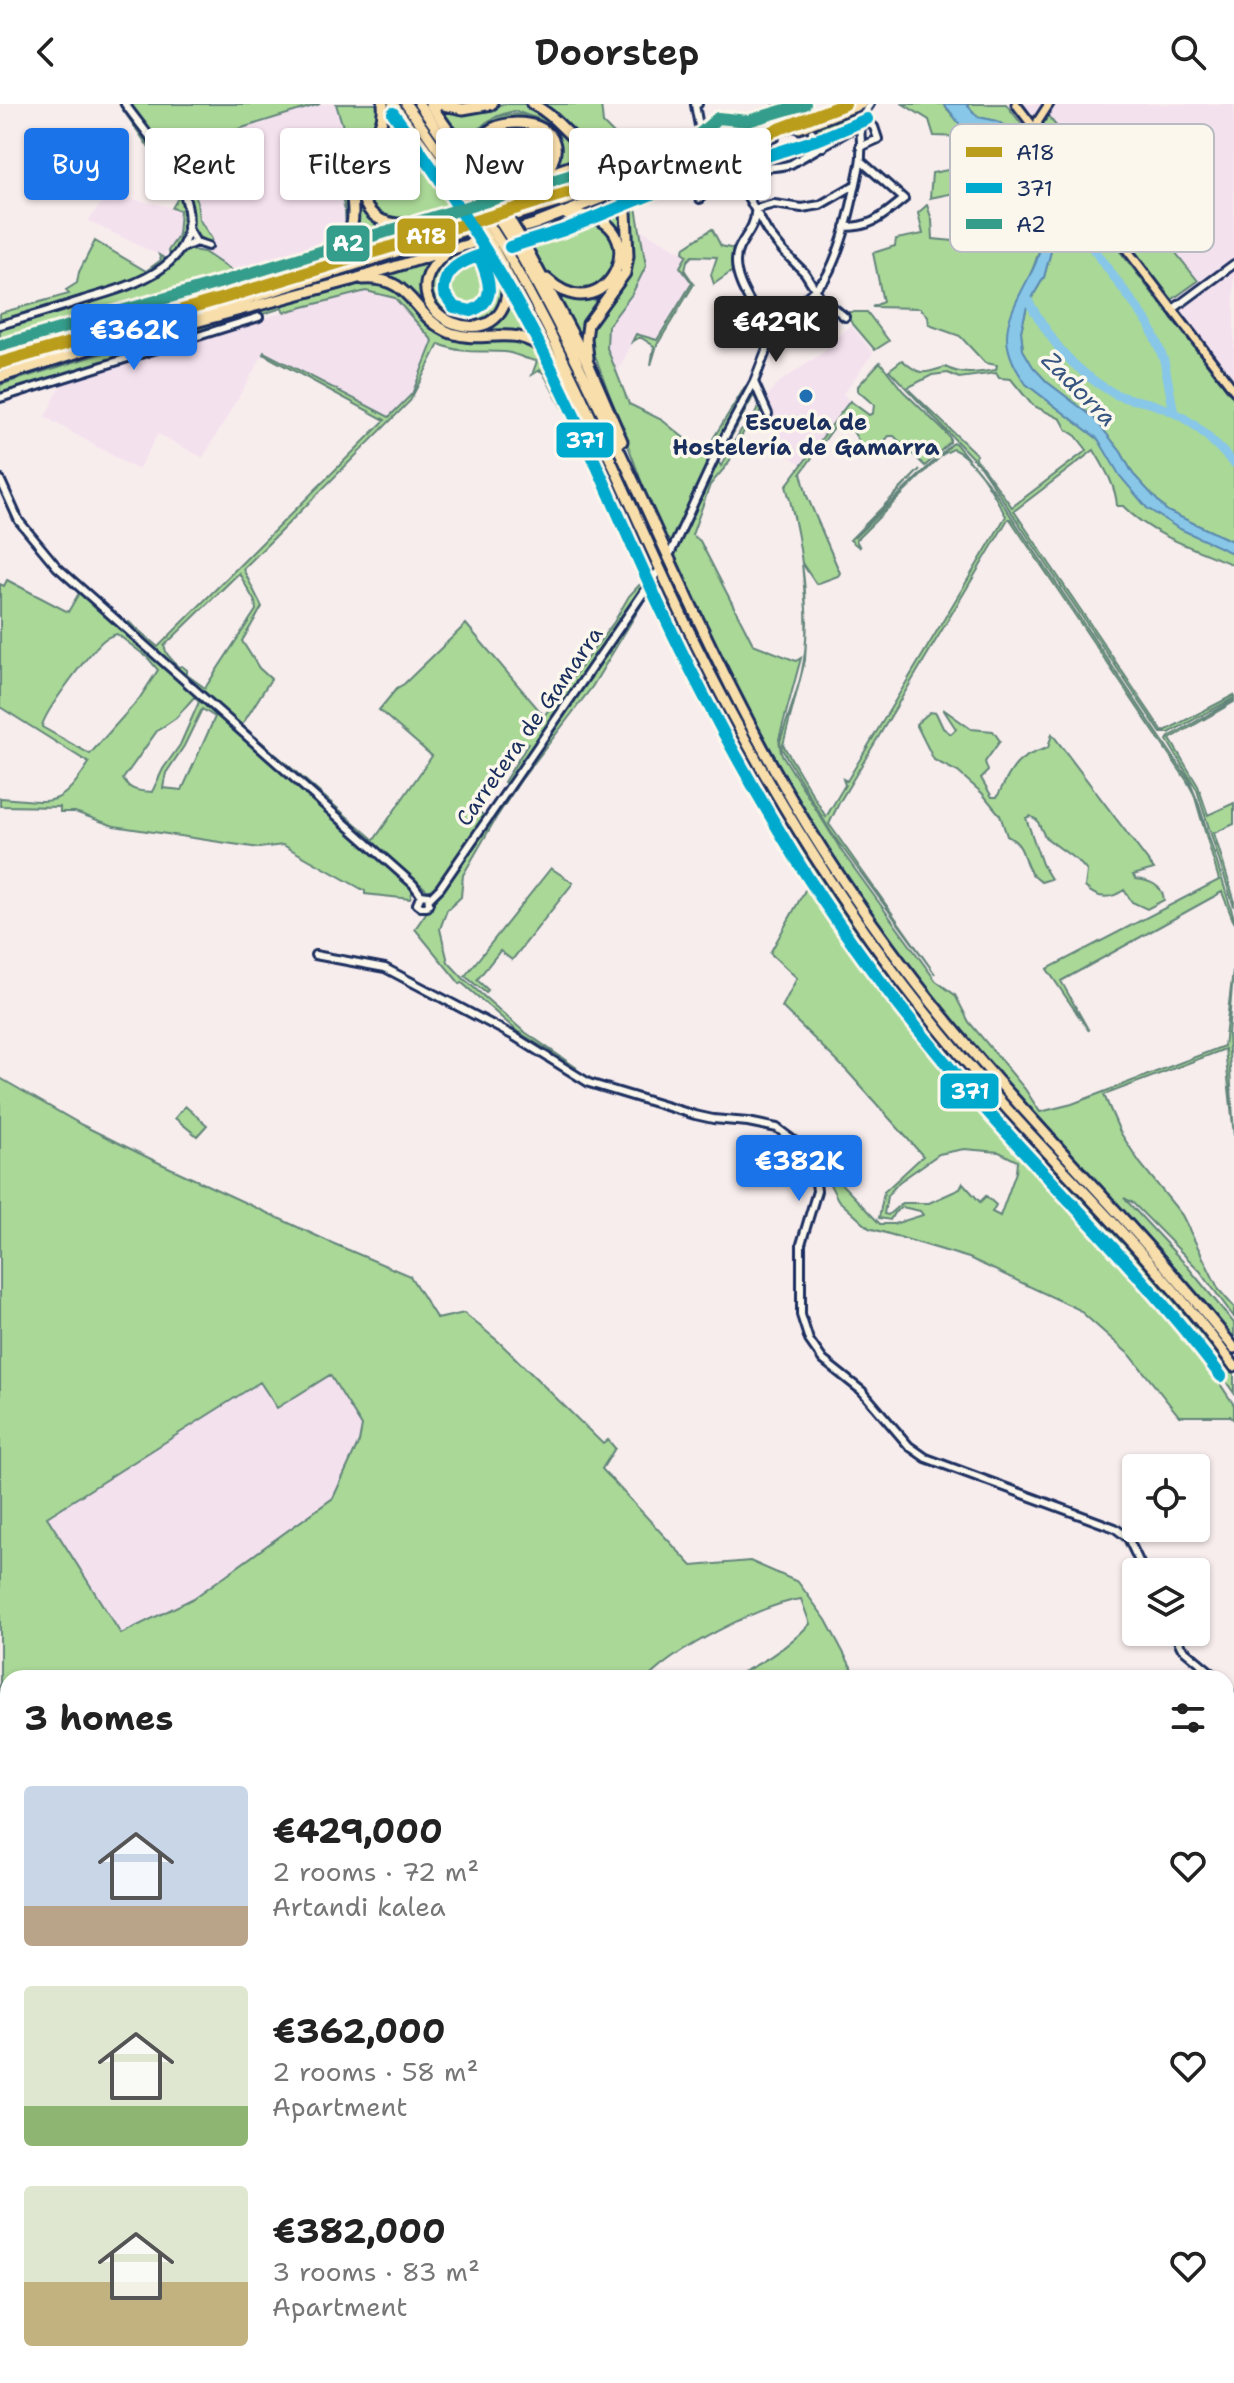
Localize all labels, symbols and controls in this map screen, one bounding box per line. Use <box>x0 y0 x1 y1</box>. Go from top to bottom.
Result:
text: Doorstep <box>535 28 699 77</box>
icon: back <box>24 30 68 74</box>
icon: search <box>1166 30 1210 74</box>
legend <box>950 124 1214 252</box>
chip: Buy <box>24 128 129 200</box>
chip: Rent <box>145 128 264 200</box>
chip: Filters <box>280 128 420 200</box>
chip: New <box>436 128 553 200</box>
chip: Apartment <box>569 128 771 200</box>
text: A18 <box>1016 138 1055 167</box>
text: 371 <box>1016 174 1053 203</box>
text: A2 <box>1016 210 1046 239</box>
line badge: A18 <box>396 217 457 255</box>
text: A18 <box>406 222 446 251</box>
line badge: A2 <box>325 224 371 263</box>
text: A2 <box>332 229 364 258</box>
pin: €429K <box>720 296 832 364</box>
pin: €362K <box>78 304 190 372</box>
text: €429K <box>732 304 820 339</box>
text: €362K <box>89 312 179 347</box>
water label: Zadorra <box>1034 344 1124 434</box>
marker: Escuela de Hostelería de Gamarra <box>797 387 815 405</box>
place label: Escuela de Hostelería de Gamarra <box>673 408 939 462</box>
line badge: 371 <box>555 421 615 459</box>
text: 371 <box>566 426 604 455</box>
street label: Carretera de Gamarra <box>449 620 610 832</box>
line badge: 371 <box>939 1072 1000 1110</box>
text: 371 <box>951 1077 989 1106</box>
pin: €382K <box>743 1135 855 1203</box>
text: €382K <box>754 1143 844 1178</box>
map controls <box>1122 1454 1210 1646</box>
button: locate <box>1122 1454 1210 1542</box>
button: layers <box>1122 1558 1210 1646</box>
text: 3 homes <box>24 1695 173 1741</box>
icon: filters <box>1166 1696 1210 1740</box>
text: €429,000 <box>272 1808 443 1854</box>
icon: home <box>88 1818 184 1914</box>
icon: heart <box>1166 1844 1210 1888</box>
text: 2 rooms · 72 m² <box>272 1854 479 1889</box>
text: Artandi kalea <box>272 1889 446 1924</box>
text: €362,000 <box>272 2008 446 2054</box>
icon: home <box>88 2018 184 2114</box>
icon: heart <box>1166 2044 1210 2088</box>
text: 2 rooms · 58 m² <box>272 2054 478 2089</box>
text: Apartment <box>272 2089 408 2124</box>
text: €382,000 <box>272 2208 446 2254</box>
icon: home <box>88 2218 184 2314</box>
icon: heart <box>1166 2244 1210 2288</box>
text: 3 rooms · 83 m² <box>272 2254 480 2289</box>
text: Apartment <box>272 2289 408 2324</box>

